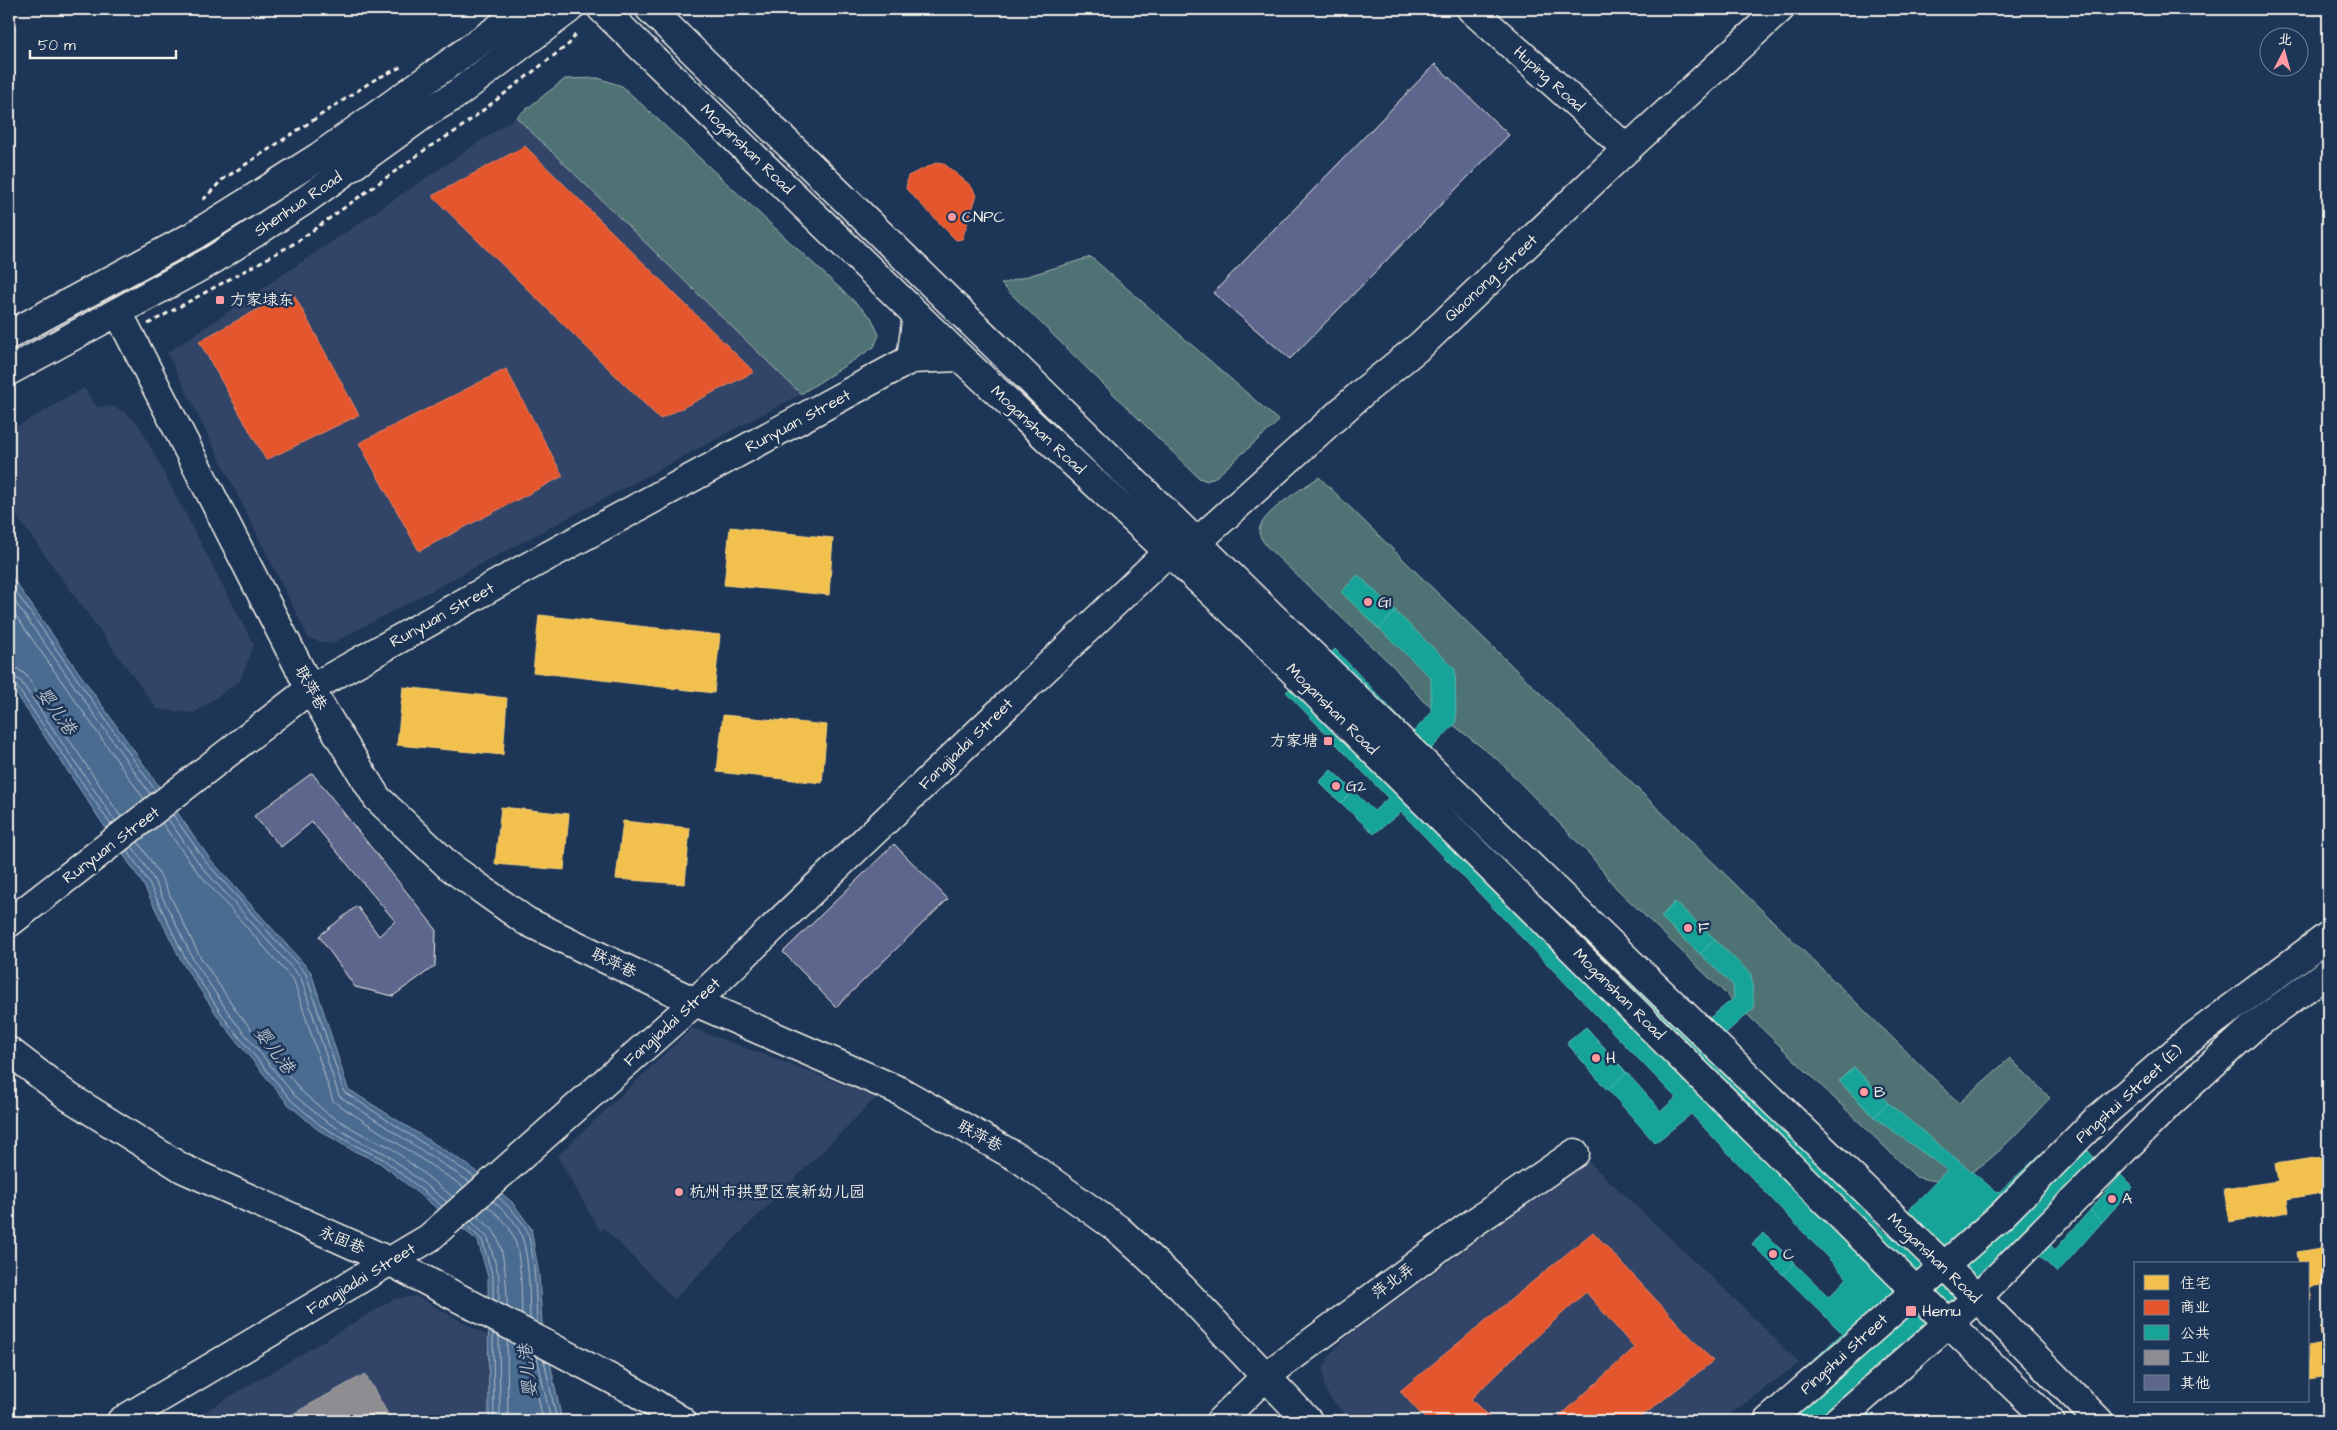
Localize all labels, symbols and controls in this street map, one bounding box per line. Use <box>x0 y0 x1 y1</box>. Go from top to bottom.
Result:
scale bar <box>30 28 176 60</box>
north arrow <box>2260 28 2310 78</box>
text: 北 <box>2277 29 2293 51</box>
text: 50 m <box>38 35 76 56</box>
street label: Huping Road <box>1508 41 1589 118</box>
street label: Moganshan Road <box>695 99 798 200</box>
street label: Shenhua Road <box>249 166 347 242</box>
place label: CNPC <box>962 206 1005 228</box>
marker: CNPC <box>946 211 958 223</box>
street label: Qiaonong Street <box>1440 229 1543 328</box>
place label: 方家埭东 <box>230 289 294 311</box>
marker: 方家埭东 <box>214 294 226 306</box>
street label: Moganshan Road <box>985 380 1090 480</box>
street label: Runyuan Street <box>741 384 855 459</box>
street label: Runyuan Street <box>386 577 499 654</box>
place label: G1 <box>1378 591 1391 613</box>
marker: G1 <box>1362 596 1374 608</box>
street label: Moganshan Road <box>1280 658 1383 761</box>
street label: 联萍巷 <box>290 662 332 714</box>
water label: 婴儿港 <box>30 682 83 742</box>
street label: Fangjiadai Street <box>914 693 1019 795</box>
place label: 方家塘 <box>1270 730 1318 752</box>
marker: 方家塘 <box>1322 735 1334 747</box>
place label: G2 <box>1346 775 1366 797</box>
marker: G2 <box>1330 780 1342 792</box>
street label: Runyuan Street <box>58 801 165 890</box>
place label: F <box>1698 917 1709 939</box>
marker: F <box>1682 922 1694 934</box>
street label: 联萍巷 <box>588 943 640 983</box>
street label: Moganshan Road <box>1567 943 1670 1046</box>
street label: Fangjiadai Street <box>619 972 726 1072</box>
water label: 婴儿港 <box>248 1021 301 1081</box>
street label: Pingshui Street (E) <box>2071 1040 2188 1149</box>
place label: H <box>1606 1047 1616 1069</box>
marker: H <box>1590 1052 1602 1064</box>
place label: B <box>1874 1081 1886 1103</box>
marker: B <box>1858 1086 1870 1098</box>
street label: 联萍巷 <box>954 1115 1006 1157</box>
place label: 杭州市拱墅区宸新幼儿园 <box>689 1181 865 1203</box>
marker: 杭州市拱墅区宸新幼儿园 <box>673 1186 685 1198</box>
place label: A <box>2122 1188 2132 1210</box>
marker: A <box>2106 1193 2118 1205</box>
street label: Moganshan Road <box>1882 1208 1985 1309</box>
street label: 永固巷 <box>316 1220 368 1260</box>
street label: Fangjiadai Street <box>302 1238 421 1321</box>
place label: C <box>1783 1243 1794 1265</box>
marker: C <box>1767 1248 1779 1260</box>
street label: 萍北弄 <box>1367 1258 1419 1304</box>
legend <box>2134 1262 2310 1402</box>
text: 住宅 <box>2180 1273 2210 1294</box>
text: 商业 <box>2180 1297 2210 1318</box>
place label: Hemu <box>1922 1300 1961 1322</box>
marker: Hemu <box>1904 1304 1918 1318</box>
street label: Pingshui Street <box>1795 1308 1894 1400</box>
text: 公共 <box>2180 1323 2210 1344</box>
water label: 婴儿港 <box>513 1341 543 1399</box>
text: 工业 <box>2180 1347 2210 1368</box>
text: 其他 <box>2180 1373 2210 1394</box>

